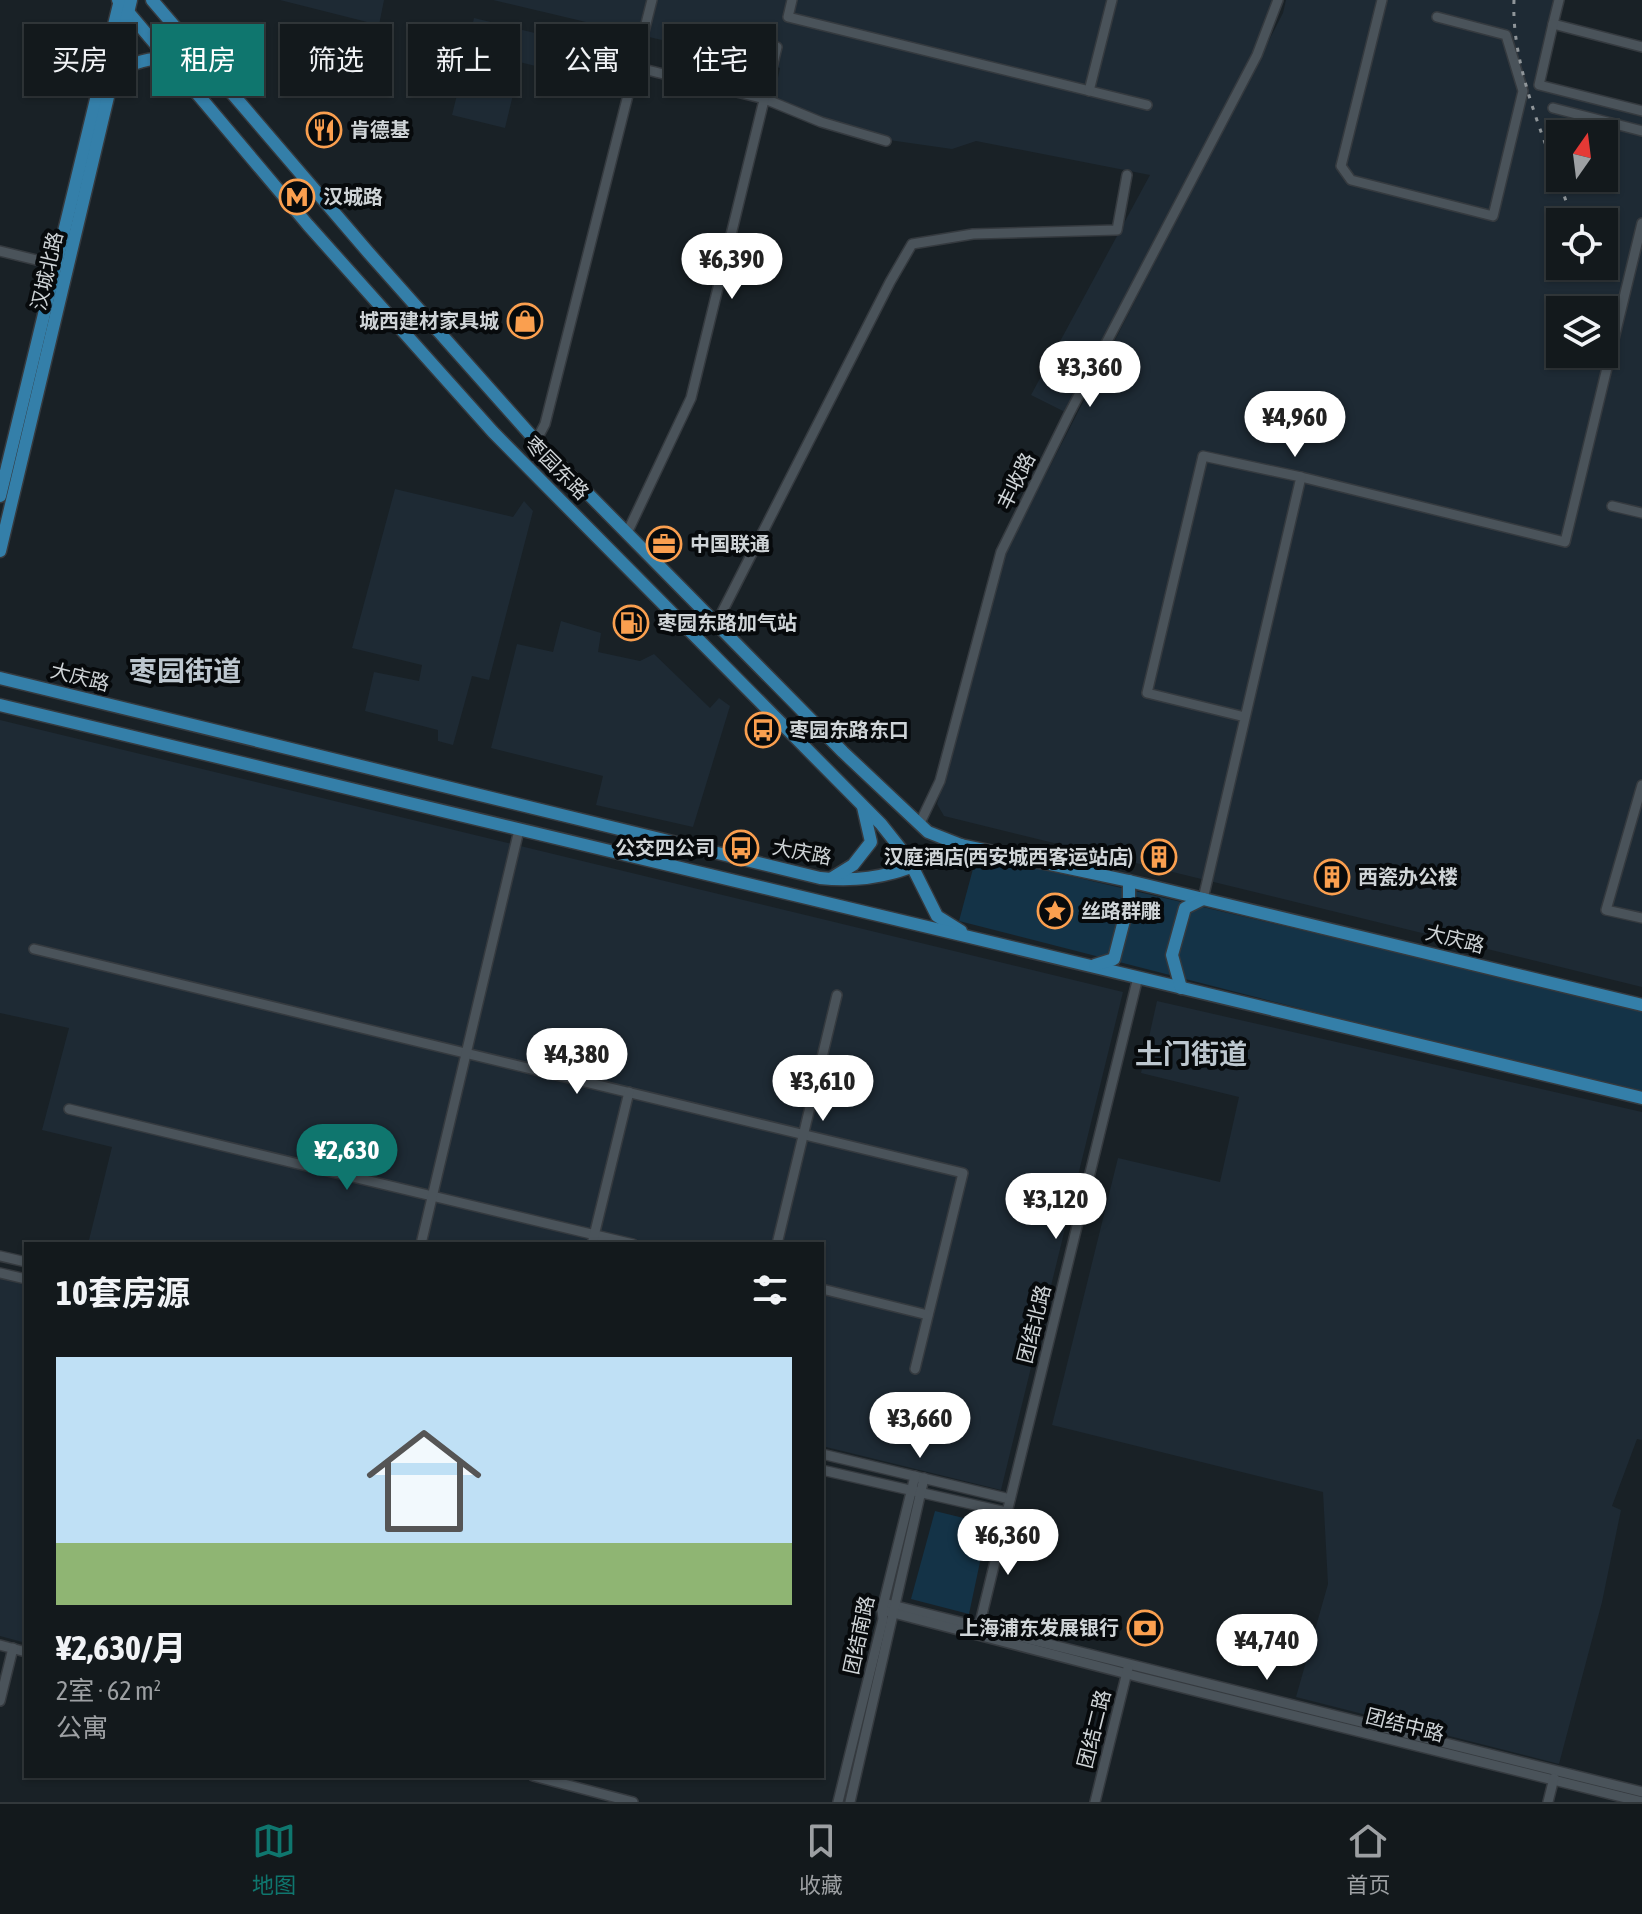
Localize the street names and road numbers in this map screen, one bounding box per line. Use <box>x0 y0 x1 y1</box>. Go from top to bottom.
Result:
street label: 汉城北路 <box>26 229 67 312</box>
street label: 枣园东路 <box>521 431 594 504</box>
street label: 丰收路 <box>992 449 1039 513</box>
street label: 大庆路 <box>48 658 112 695</box>
street label: 大庆路 <box>770 834 834 869</box>
street label: 大庆路 <box>1423 920 1487 957</box>
street label: 团结北路 <box>1013 1282 1054 1365</box>
street label: 团结南路 <box>839 1593 878 1676</box>
street label: 团结二路 <box>1073 1687 1114 1770</box>
street label: 团结中路 <box>1364 1704 1447 1745</box>

